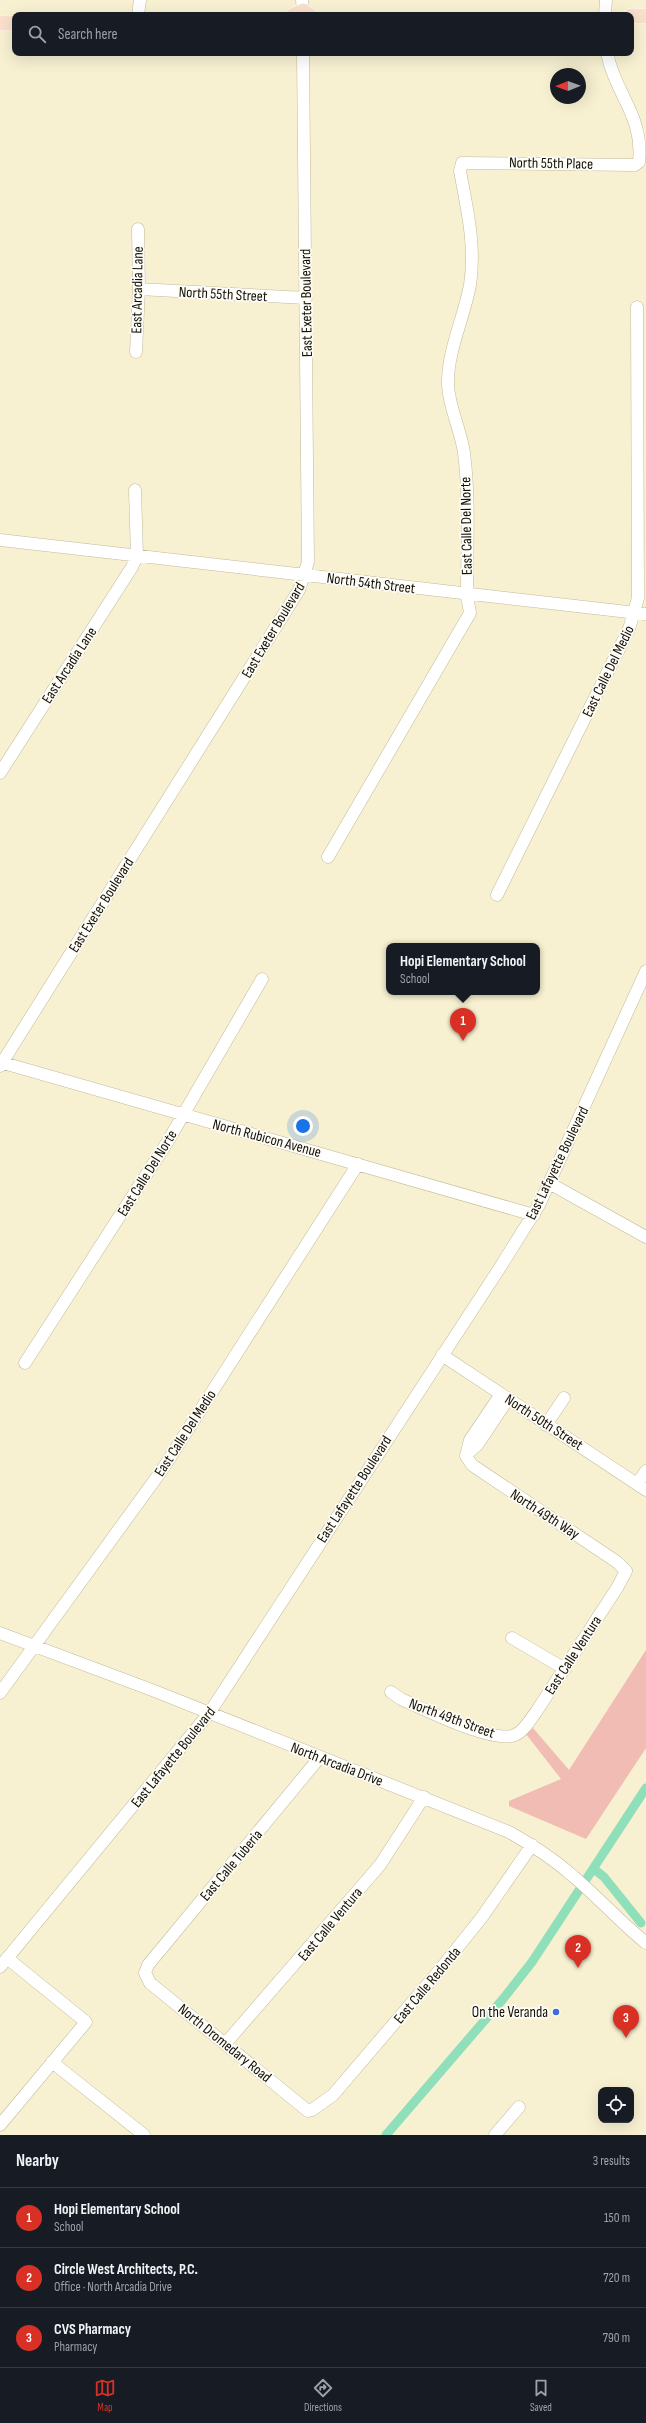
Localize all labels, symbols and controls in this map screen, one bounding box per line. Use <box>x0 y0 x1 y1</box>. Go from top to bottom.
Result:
search box <box>12 12 634 56</box>
icon: search <box>26 23 48 45</box>
text: Search here <box>58 25 118 44</box>
north arrow <box>550 68 586 104</box>
street label: North 55th Place <box>509 153 593 174</box>
street label: East Arcadia Lane <box>127 246 148 334</box>
street label: East Exeter Boulevard <box>296 249 317 357</box>
street label: North 55th Street <box>178 283 268 306</box>
street label: East Calle Del Norte <box>456 477 477 575</box>
street label: North 54th Street <box>326 569 417 598</box>
street label: East Exeter Boulevard <box>237 579 309 682</box>
street label: East Calle Del Medio <box>578 622 639 720</box>
street label: East Arcadia Lane <box>38 623 101 707</box>
street label: East Exeter Boulevard <box>65 854 138 956</box>
popup <box>386 943 540 995</box>
text: Hopi Elementary School <box>400 952 526 971</box>
text: School <box>400 971 430 987</box>
pin: 1 <box>450 1008 476 1041</box>
street label: East Lafayette Boulevard <box>522 1103 593 1223</box>
street label: North Rubicon Avenue <box>211 1115 323 1162</box>
your location <box>293 1116 313 1136</box>
street label: East Calle Del Norte <box>113 1127 182 1220</box>
street label: East Calle Del Medio <box>150 1386 221 1480</box>
street label: North 50th Street <box>501 1390 587 1455</box>
street label: East Lafayette Boulevard <box>313 1432 396 1546</box>
street label: North 49th Way <box>506 1485 583 1544</box>
street label: East Calle Ventura <box>541 1612 606 1698</box>
street label: North 49th Street <box>406 1694 498 1743</box>
street label: East Lafayette Boulevard <box>127 1703 220 1811</box>
street label: North Arcadia Drive <box>288 1738 386 1791</box>
street label: East Calle Tuberia <box>196 1826 267 1905</box>
street label: East Calle Ventura <box>294 1883 367 1965</box>
pin: 2 <box>565 1935 591 1968</box>
street label: East Calle Redonda <box>390 1943 465 2028</box>
street label: North Dromedary Road <box>174 2000 275 2087</box>
place label: On the Veranda <box>472 2003 548 2022</box>
pin: 3 <box>613 2005 639 2038</box>
marker: On the Veranda <box>551 2007 561 2017</box>
map controls <box>598 2087 634 2123</box>
button: locate <box>598 2087 634 2123</box>
text: Nearby <box>16 2151 59 2171</box>
text: 3 results <box>593 2153 630 2169</box>
text: Hopi Elementary School <box>54 2200 180 2219</box>
text: 1 <box>26 2210 32 2226</box>
text: 150 m <box>604 2210 630 2226</box>
text: School <box>54 2219 84 2235</box>
text: Circle West Architects, P.C. <box>54 2260 198 2279</box>
text: 2 <box>26 2270 32 2286</box>
text: 720 m <box>603 2270 630 2286</box>
text: Office · North Arcadia Drive <box>54 2279 172 2295</box>
text: CVS Pharmacy <box>54 2320 131 2339</box>
text: 3 <box>26 2330 32 2346</box>
text: 790 m <box>603 2330 630 2346</box>
text: Pharmacy <box>54 2339 97 2355</box>
tab: Map <box>94 2377 116 2414</box>
tab: Directions <box>304 2377 342 2414</box>
tab: Saved <box>530 2377 552 2414</box>

